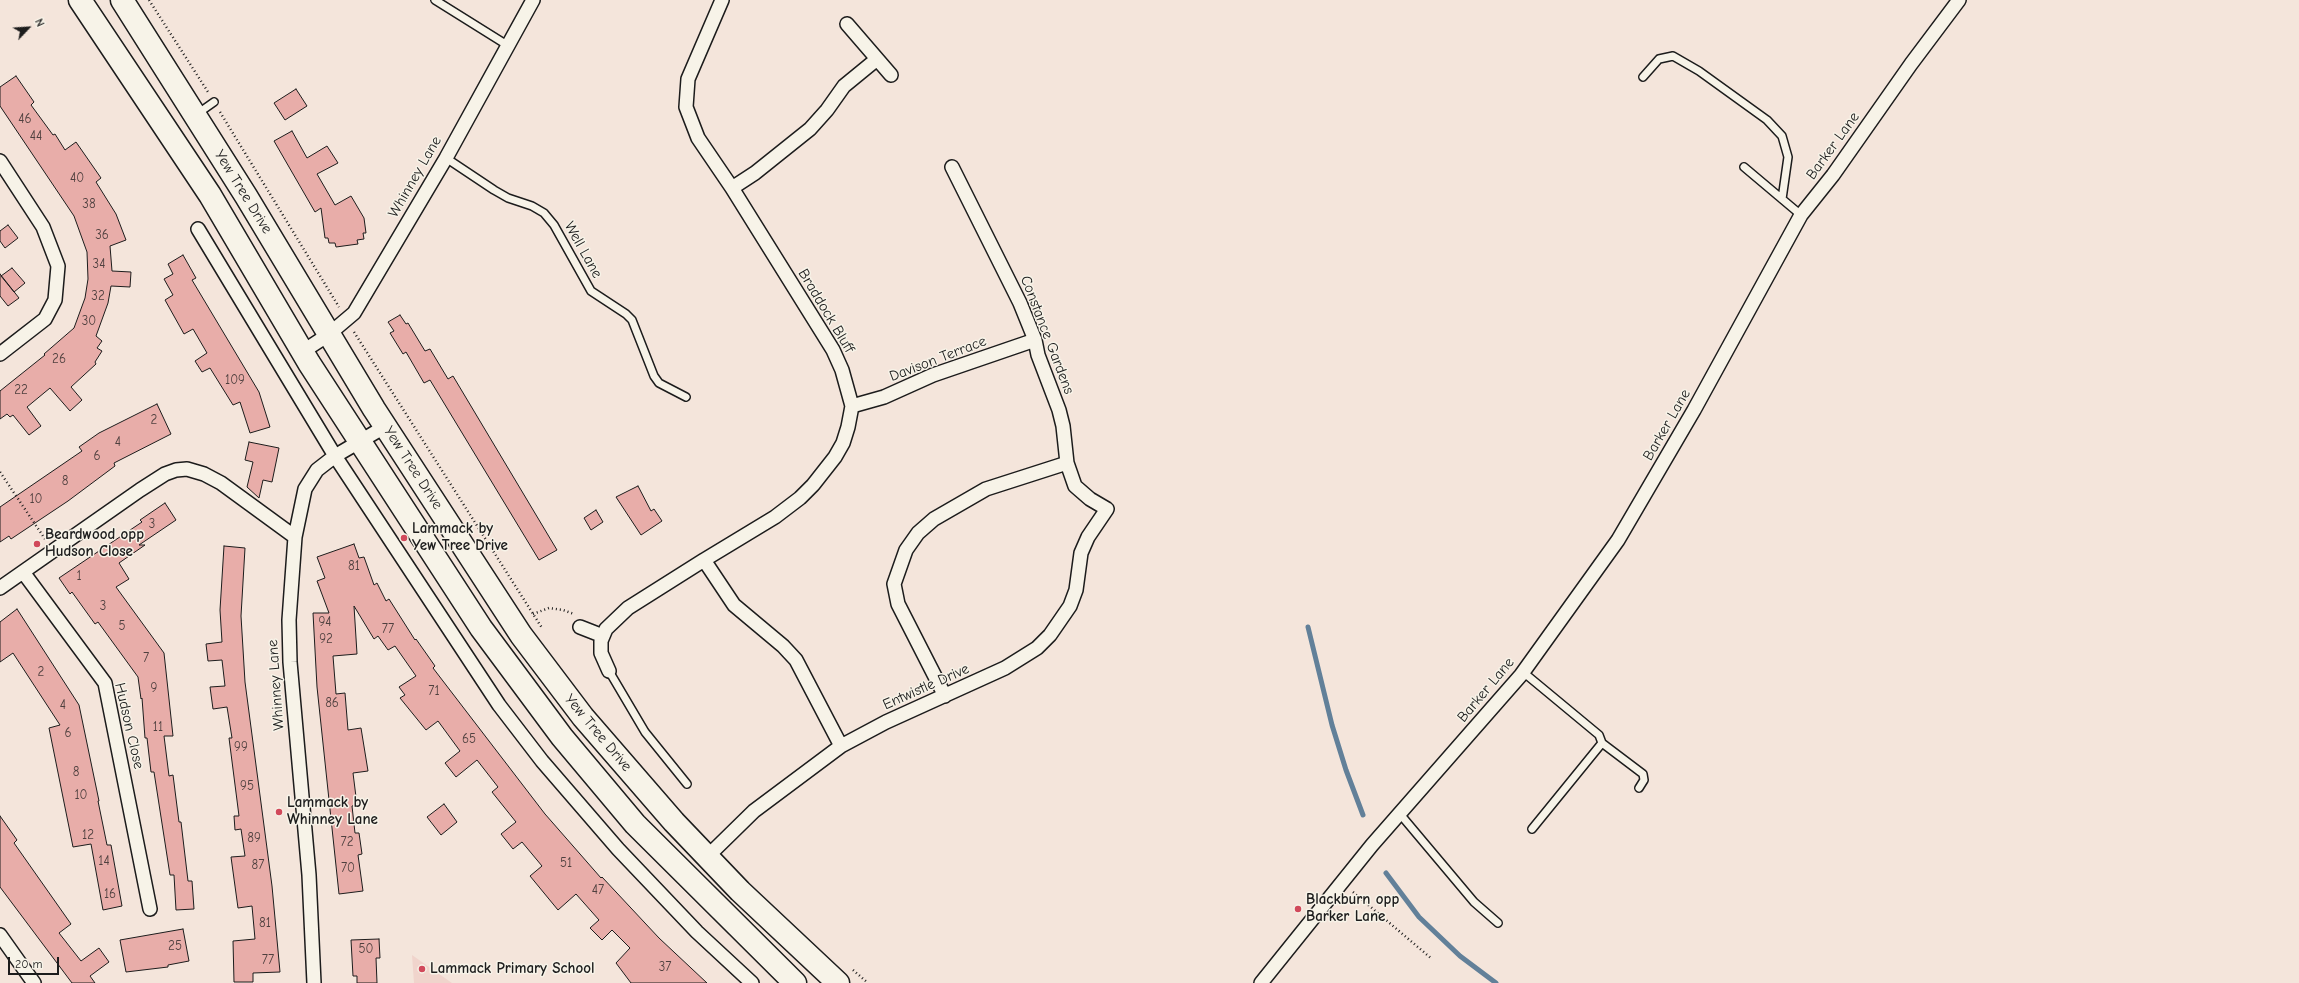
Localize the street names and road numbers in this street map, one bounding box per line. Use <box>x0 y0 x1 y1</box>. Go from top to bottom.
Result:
street label: Barker Lane <box>1802 109 1864 183</box>
street label: Whinney Lane <box>384 133 446 221</box>
street label: Yew Tree Drive <box>210 147 276 237</box>
street label: Well Lane <box>560 219 606 281</box>
street label: Braddock Bluff <box>794 266 858 356</box>
street label: Constance Gardens <box>1016 273 1078 397</box>
street label: Davison Terrace <box>887 332 989 386</box>
street label: Barker Lane <box>1639 386 1695 464</box>
street label: Yew Tree Drive <box>379 423 447 513</box>
street label: Whinney Lane <box>264 639 288 731</box>
street label: Barker Lane <box>1454 654 1518 726</box>
street label: Entwistle Drive <box>880 660 972 714</box>
street label: Hudson Close <box>110 681 148 771</box>
street label: Yew Tree Drive <box>560 691 636 775</box>

